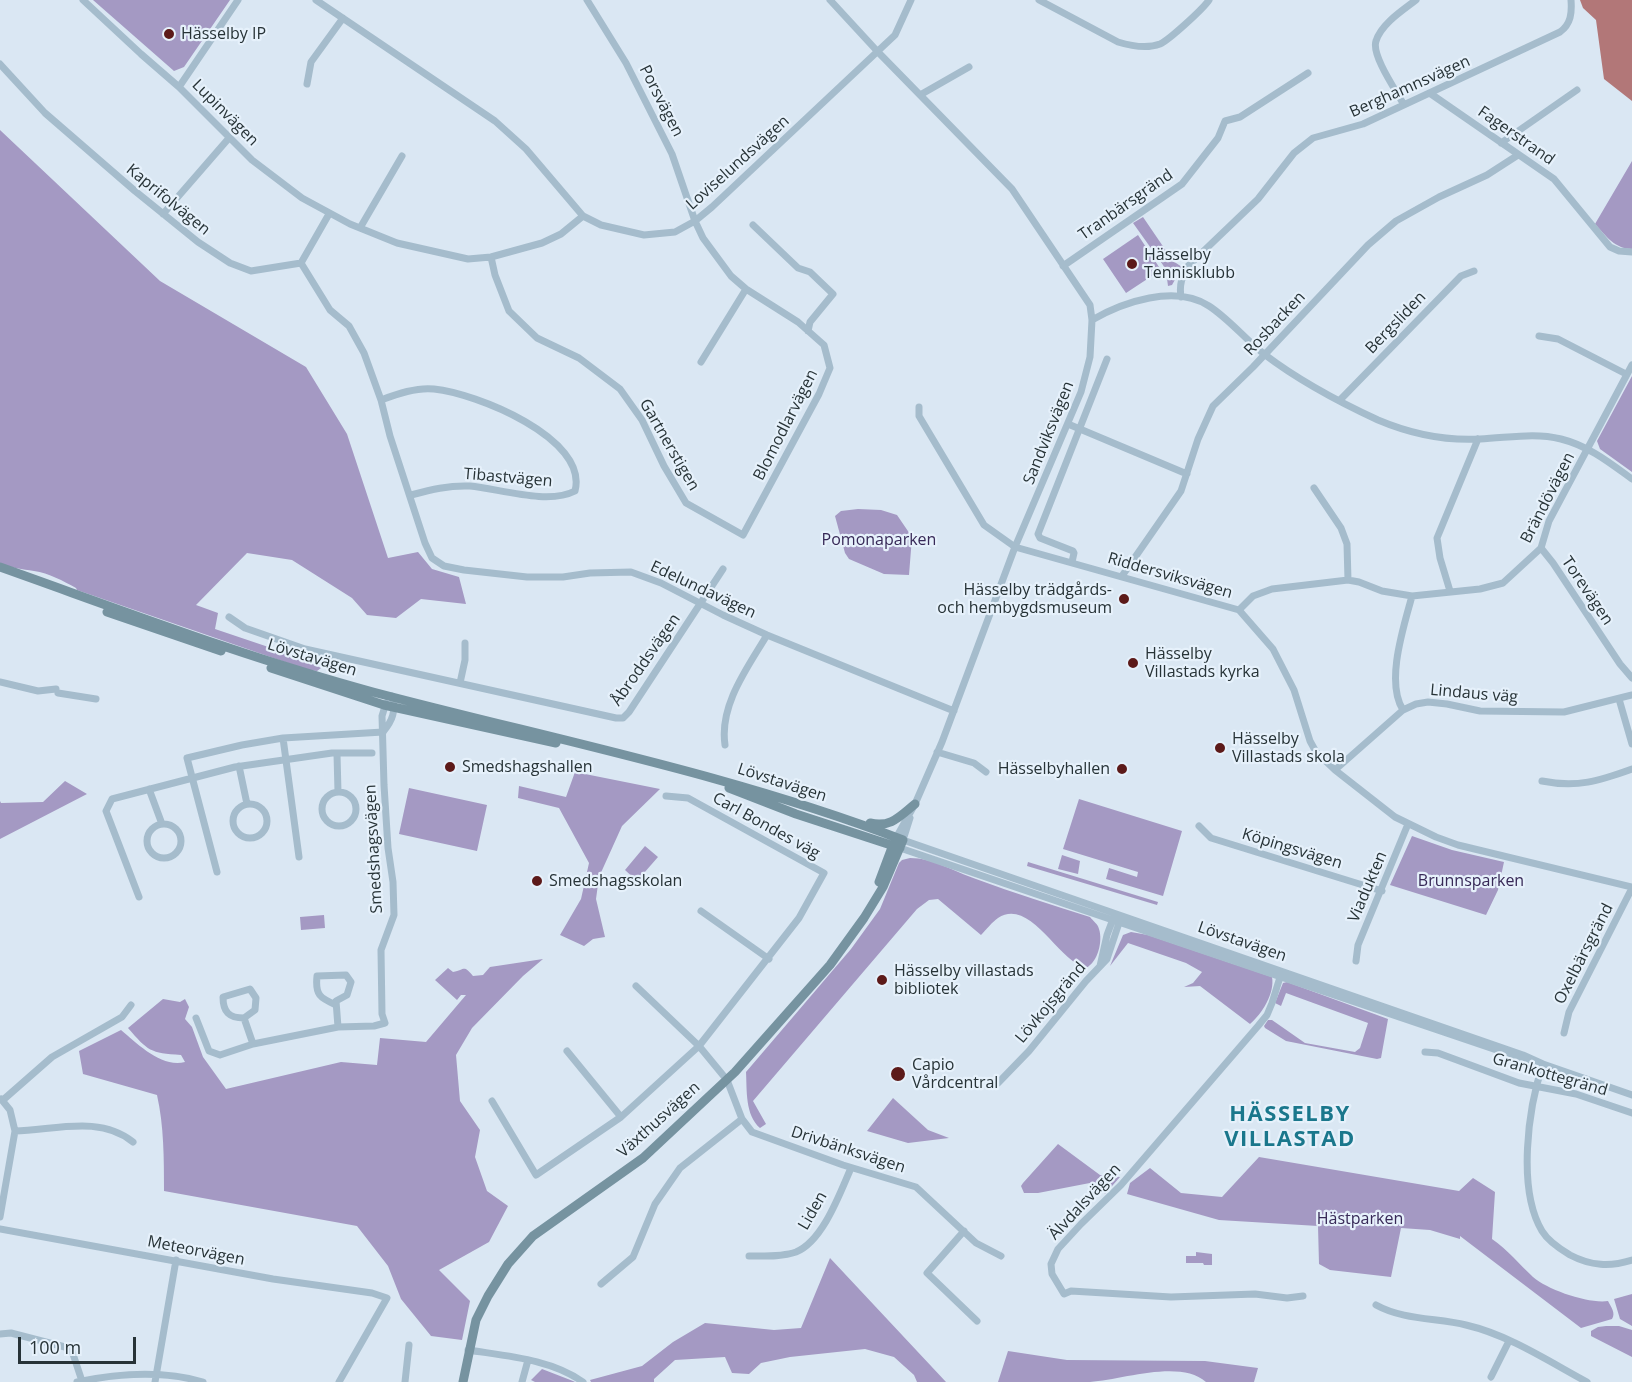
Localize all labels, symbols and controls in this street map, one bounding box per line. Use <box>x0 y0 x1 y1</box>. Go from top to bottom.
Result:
place label: Hässelby IP <box>181 24 266 44</box>
marker: Hässelby IP <box>162 27 176 41</box>
street label: Berghamnsvägen <box>1347 52 1473 122</box>
street label: Porsvägen <box>635 62 687 140</box>
street label: Lupinvägen <box>188 76 262 150</box>
street label: Fagerstrand <box>1474 102 1558 170</box>
street label: Loviselundsvägen <box>683 112 793 214</box>
street label: Kaprifolvägen <box>122 160 214 240</box>
street label: Tranbärsgränd <box>1075 165 1177 245</box>
place label: Hässelby Tennisklubb <box>1144 245 1235 283</box>
marker: Hässelby Tennisklubb <box>1125 257 1139 271</box>
street label: Rosbacken <box>1240 288 1310 360</box>
street label: Bergsliden <box>1362 288 1430 358</box>
street label: Blomodlarvägen <box>750 366 822 484</box>
street label: Sandviksvägen <box>1020 379 1078 487</box>
street label: Gartnerstigen <box>635 396 703 494</box>
street label: Brändövägen <box>1517 449 1579 547</box>
street label: Tibastvägen <box>463 465 553 491</box>
park label: Pomonaparken <box>822 530 936 550</box>
street label: Riddersviksvägen <box>1105 549 1235 603</box>
street label: Torevägen <box>1557 553 1617 629</box>
street label: Edelundavägen <box>647 557 759 623</box>
place label: Hässelby trädgårds- och hembygdsmuseum <box>937 580 1112 618</box>
marker: Hässelby trädgårds- och hembygdsmuseum <box>1117 592 1131 606</box>
street label: Åbroddsvägen <box>607 610 685 710</box>
street label: Lövstavägen <box>265 635 359 681</box>
place label: Hässelby Villastads kyrka <box>1145 644 1260 682</box>
marker: Hässelby Villastads kyrka <box>1126 656 1140 670</box>
street label: Lindaus väg <box>1429 681 1519 707</box>
place label: Hässelby Villastads skola <box>1232 729 1345 767</box>
marker: Hässelby Villastads skola <box>1213 741 1227 755</box>
place label: Smedshagshallen <box>462 757 593 777</box>
place label: Hässelbyhallen <box>998 759 1110 779</box>
marker: Smedshagshallen <box>443 760 457 774</box>
street label: Lövstavägen <box>735 760 829 806</box>
marker: Hässelbyhallen <box>1115 762 1129 776</box>
street label: Smedshagsvägen <box>361 784 387 914</box>
street label: Carl Bondes väg <box>709 789 823 863</box>
street label: Köpingsvägen <box>1240 825 1344 873</box>
street label: Viadukten <box>1345 849 1391 925</box>
place label: Smedshagsskolan <box>549 871 682 891</box>
park label: Brunnsparken <box>1418 871 1524 891</box>
marker: Smedshagsskolan <box>530 874 544 888</box>
street label: Oxelbärsgränd <box>1550 900 1618 1008</box>
street label: Lövstavägen <box>1195 918 1289 966</box>
street label: Lövkojsgränd <box>1012 959 1090 1047</box>
place label: Hässelby villastads bibliotek <box>894 961 1034 999</box>
marker: Hässelby villastads bibliotek <box>875 973 889 987</box>
street label: Grankottegränd <box>1490 1049 1610 1101</box>
place label: Capio Vårdcentral <box>912 1055 998 1093</box>
marker: Capio Vårdcentral <box>889 1065 907 1083</box>
street label: Växthusvägen <box>614 1078 704 1162</box>
district label: HÄSSELBY VILLASTAD <box>1224 1102 1356 1154</box>
street label: Drivbänksvägen <box>788 1122 908 1178</box>
street label: Älvdalsvägen <box>1045 1160 1125 1244</box>
street label: Liden <box>794 1188 832 1234</box>
park label: Hästparken <box>1317 1209 1403 1229</box>
street label: Meteorvägen <box>146 1232 246 1270</box>
scale bar <box>21 1325 140 1363</box>
text: 100 m <box>29 1335 81 1359</box>

